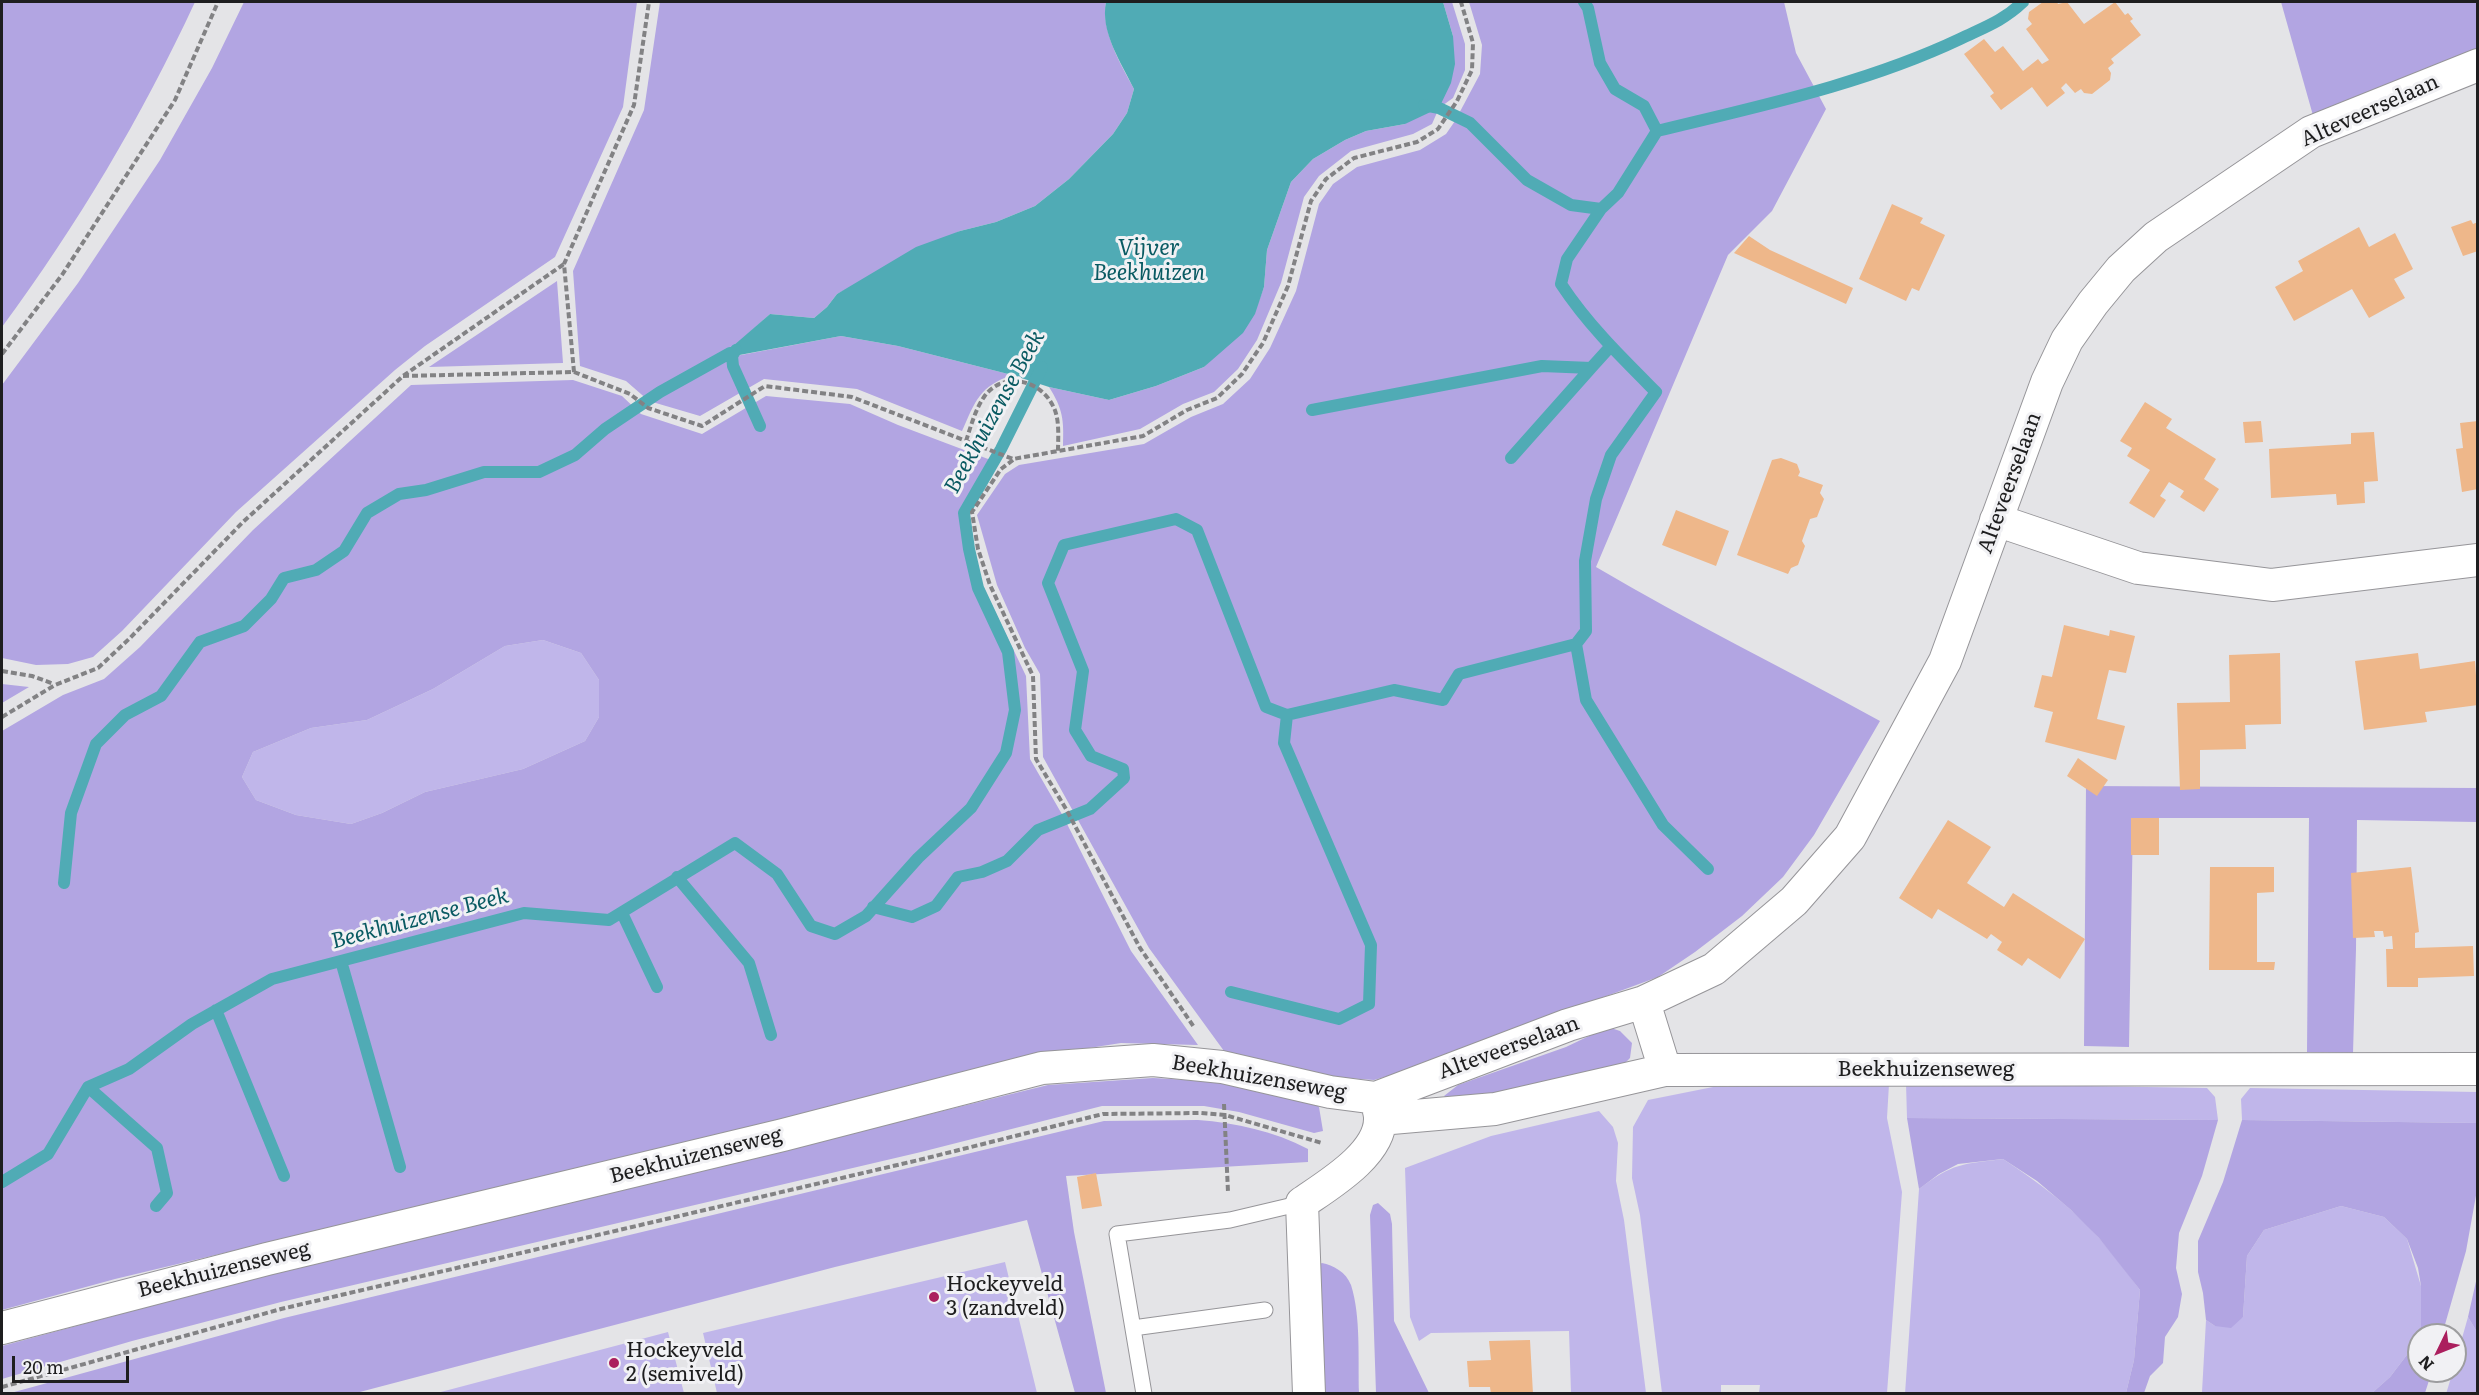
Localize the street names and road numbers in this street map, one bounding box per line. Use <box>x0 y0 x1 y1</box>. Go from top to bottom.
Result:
street label: Alteveerselaan <box>2297 69 2443 153</box>
street label: Alteveerselaan <box>1973 409 2047 557</box>
street label: Alteveerselaan <box>1435 1011 1583 1085</box>
street label: Beekhuizenseweg <box>1170 1050 1348 1106</box>
street label: Beekhuizenseweg <box>1838 1057 2014 1083</box>
street label: Beekhuizenseweg <box>607 1122 785 1190</box>
street label: Beekhuizenseweg <box>135 1236 313 1304</box>

